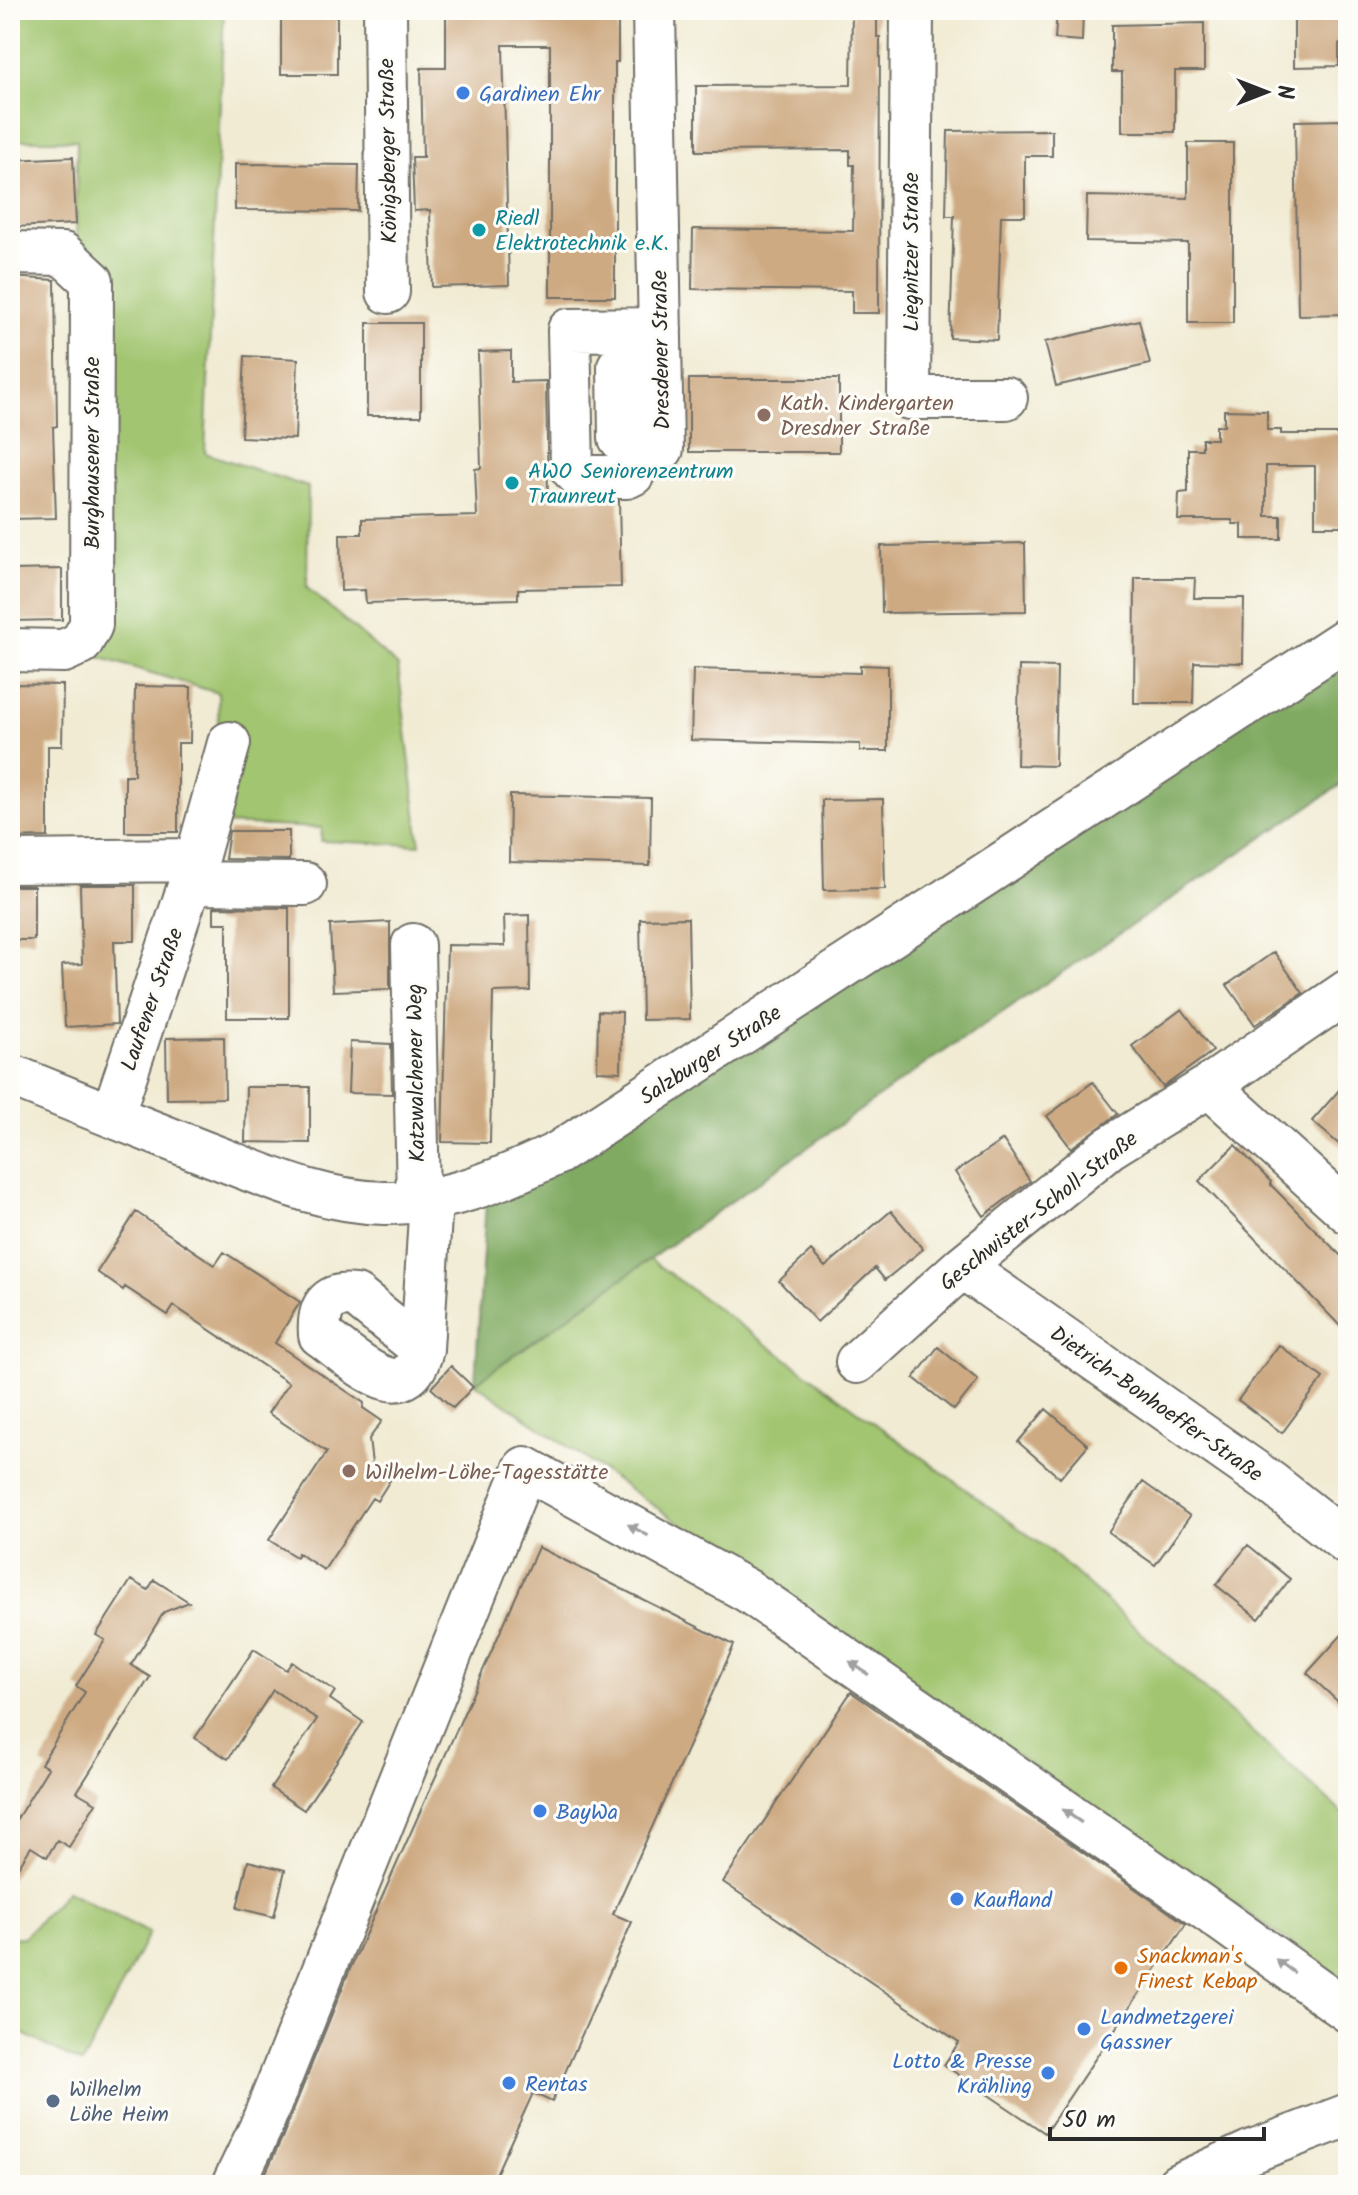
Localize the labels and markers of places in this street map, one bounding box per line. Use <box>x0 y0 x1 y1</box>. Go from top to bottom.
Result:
place label: Gardinen Ehr <box>479 78 602 113</box>
marker: Gardinen Ehr <box>454 84 472 102</box>
place label: Riedl Elektrotechnik e.K. <box>495 202 669 262</box>
marker: Riedl Elektrotechnik e.K. <box>470 221 488 239</box>
place label: Kath. Kindergarten Dresdner Straße <box>780 387 954 447</box>
marker: Kath. Kindergarten Dresdner Straße <box>755 406 773 424</box>
place label: AWO Seniorenzentrum Traunreut <box>528 455 734 515</box>
marker: AWO Seniorenzentrum Traunreut <box>503 474 521 492</box>
place label: Wilhelm-Löhe-Tagesstätte <box>365 1456 608 1491</box>
marker: Wilhelm-Löhe-Tagesstätte <box>340 1462 358 1480</box>
place label: BayWa <box>556 1796 618 1831</box>
marker: BayWa <box>531 1802 549 1820</box>
place label: Kaufland <box>973 1884 1053 1919</box>
marker: Kaufland <box>948 1890 966 1908</box>
place label: Snackman's Finest Kebap <box>1137 1940 1258 2000</box>
marker: Snackman's Finest Kebap <box>1112 1959 1130 1977</box>
place label: Landmetzgerei Gassner <box>1100 2001 1234 2061</box>
marker: Landmetzgerei Gassner <box>1075 2020 1093 2038</box>
place label: Lotto & Presse Krähling <box>892 2045 1032 2105</box>
marker: Lotto & Presse Krähling <box>1039 2064 1057 2082</box>
place label: Rentas <box>525 2068 588 2103</box>
place label: Wilhelm Löhe Heim <box>69 2073 169 2133</box>
marker: Rentas <box>500 2074 518 2092</box>
marker: Wilhelm Löhe Heim <box>44 2092 62 2110</box>

